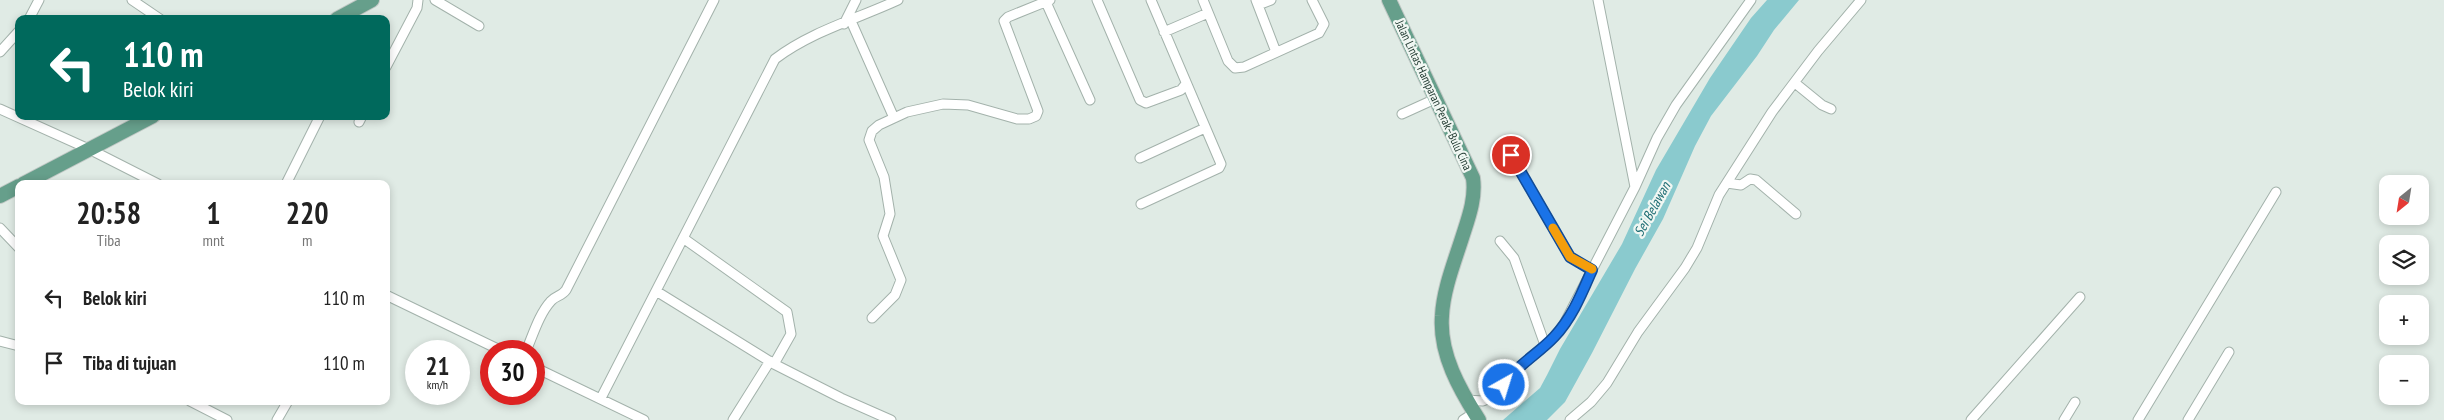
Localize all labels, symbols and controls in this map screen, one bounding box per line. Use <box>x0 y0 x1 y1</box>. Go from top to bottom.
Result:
street label: Jalan Lintas Hamparan Perak–Bulu Cina <box>1392 17 1476 173</box>
text: 110 m <box>123 31 204 77</box>
icon: left <box>40 35 105 100</box>
text: Belok kiri <box>123 75 194 103</box>
pin <box>1490 134 1532 176</box>
icon: arrive <box>1497 141 1525 169</box>
north arrow <box>2379 175 2429 225</box>
map controls <box>2379 175 2429 405</box>
water label: Sei Belawan <box>1630 178 1675 239</box>
text: 20:58 <box>76 193 141 232</box>
text: 1 <box>206 193 221 232</box>
text: 220 <box>286 193 329 232</box>
text: Tiba <box>97 230 121 250</box>
text: mnt <box>202 230 224 250</box>
text: m <box>302 230 312 250</box>
button: layers <box>2379 235 2429 285</box>
icon: left <box>40 284 68 312</box>
text: Belok kiri <box>83 286 147 310</box>
text: 110 m <box>323 286 365 310</box>
button: + <box>2379 295 2429 345</box>
speed limit sign: 30 <box>480 340 545 405</box>
icon: arrive <box>40 349 68 377</box>
text: 21 <box>426 350 449 382</box>
text: Tiba di tujuan <box>83 351 176 375</box>
text: 110 m <box>323 351 365 375</box>
button: − <box>2379 355 2429 405</box>
position arrow <box>1477 358 1529 410</box>
text: km/h <box>427 377 448 392</box>

